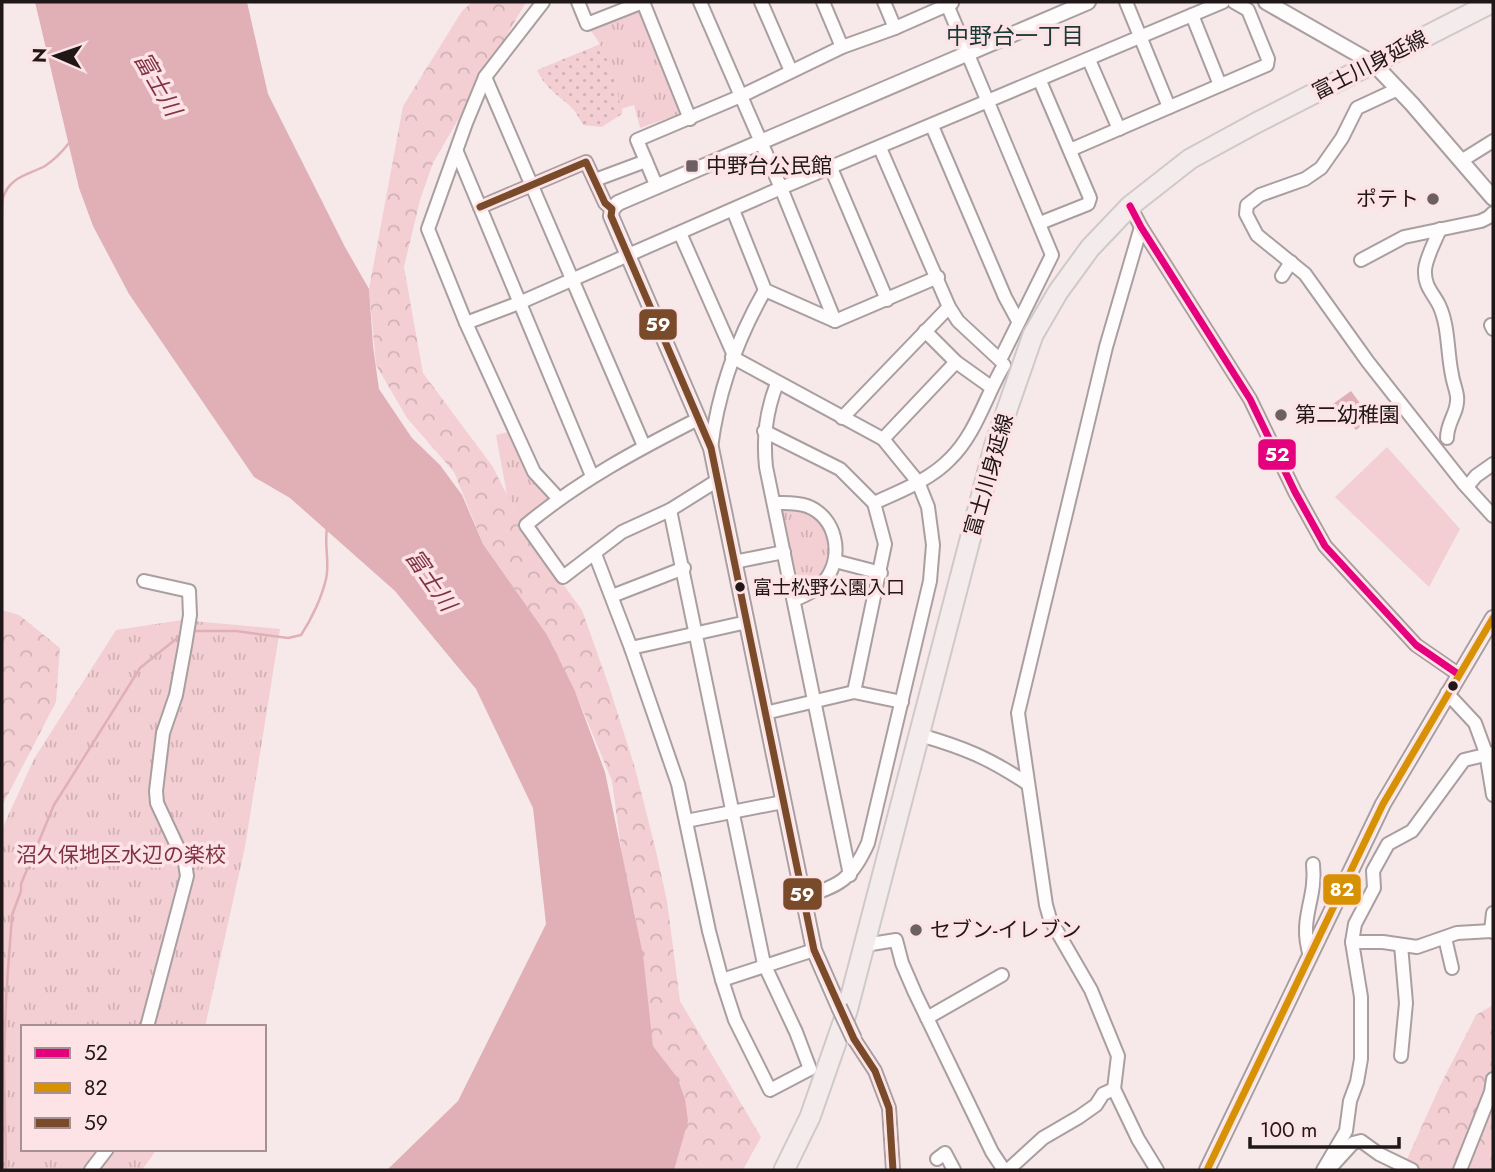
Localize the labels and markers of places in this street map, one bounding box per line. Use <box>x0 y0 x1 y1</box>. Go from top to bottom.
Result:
place label: 中野台公民館 <box>706 151 832 181</box>
marker: 中野台公民館 <box>684 158 700 174</box>
place label: ポテト <box>1356 184 1419 214</box>
marker: ポテト <box>1425 191 1441 207</box>
place label: 第二幼稚園 <box>1295 400 1400 430</box>
marker: 第二幼稚園 <box>1273 407 1289 423</box>
place label: 富士松野公園入口 <box>753 574 905 601</box>
marker: 富士松野公園入口 <box>733 580 747 594</box>
unlabelled marker <box>1446 679 1460 693</box>
place label: セブン-イレブン <box>930 915 1081 945</box>
marker: セブン-イレブン <box>908 922 924 938</box>

